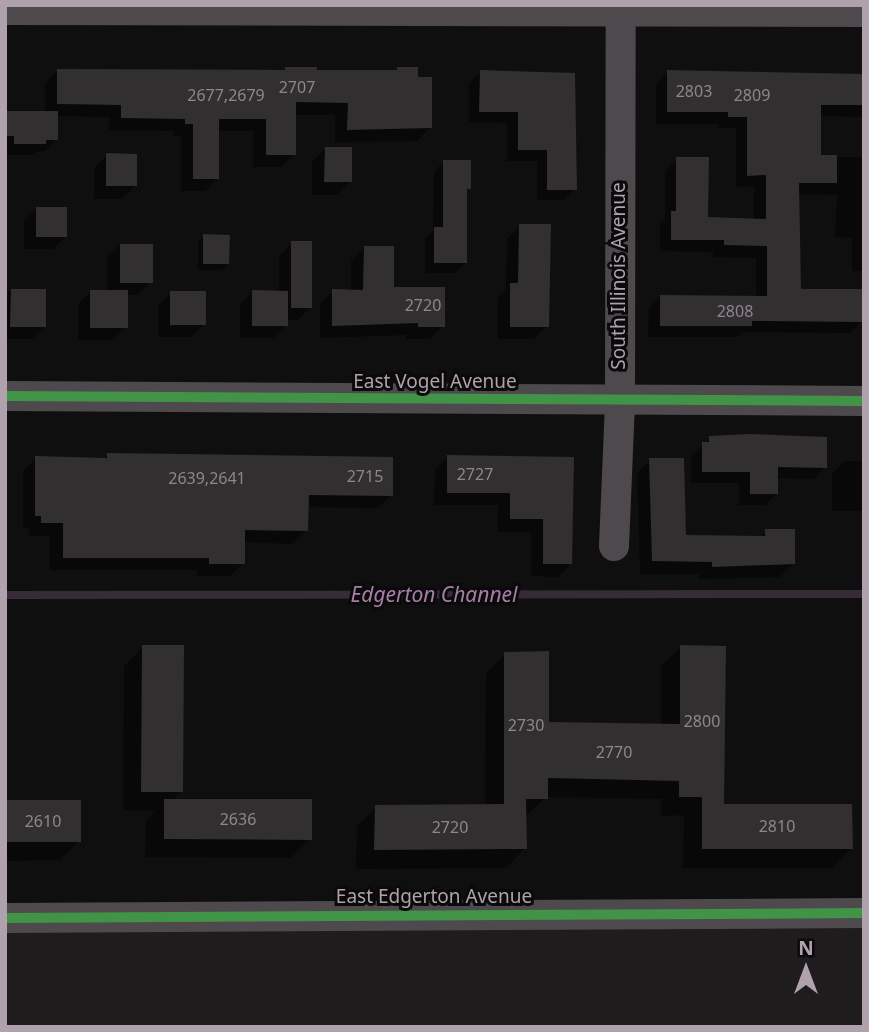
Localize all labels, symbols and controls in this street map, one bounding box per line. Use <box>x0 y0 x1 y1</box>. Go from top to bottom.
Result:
house number: 2707 <box>279 77 315 97</box>
house number: 2803 <box>676 81 712 101</box>
house number: 2677,2679 <box>187 85 265 105</box>
house number: 2809 <box>734 85 770 105</box>
street label: South Illinois Avenue <box>608 182 630 370</box>
house number: 2720 <box>405 295 441 315</box>
house number: 2808 <box>717 301 753 321</box>
street label: East Vogel Avenue <box>353 371 517 393</box>
house number: 2727 <box>457 464 493 484</box>
house number: 2715 <box>347 466 383 486</box>
house number: 2639,2641 <box>168 468 246 488</box>
water label: Edgerton Channel <box>351 581 517 607</box>
house number: 2800 <box>684 711 720 731</box>
house number: 2730 <box>508 715 544 735</box>
house number: 2770 <box>596 742 632 762</box>
house number: 2636 <box>220 809 256 829</box>
house number: 2610 <box>25 811 61 831</box>
house number: 2810 <box>759 816 795 836</box>
house number: 2720 <box>432 817 468 837</box>
street label: East Edgerton Avenue <box>336 886 532 908</box>
north arrow <box>771 934 841 1004</box>
text: N <box>798 935 814 961</box>

